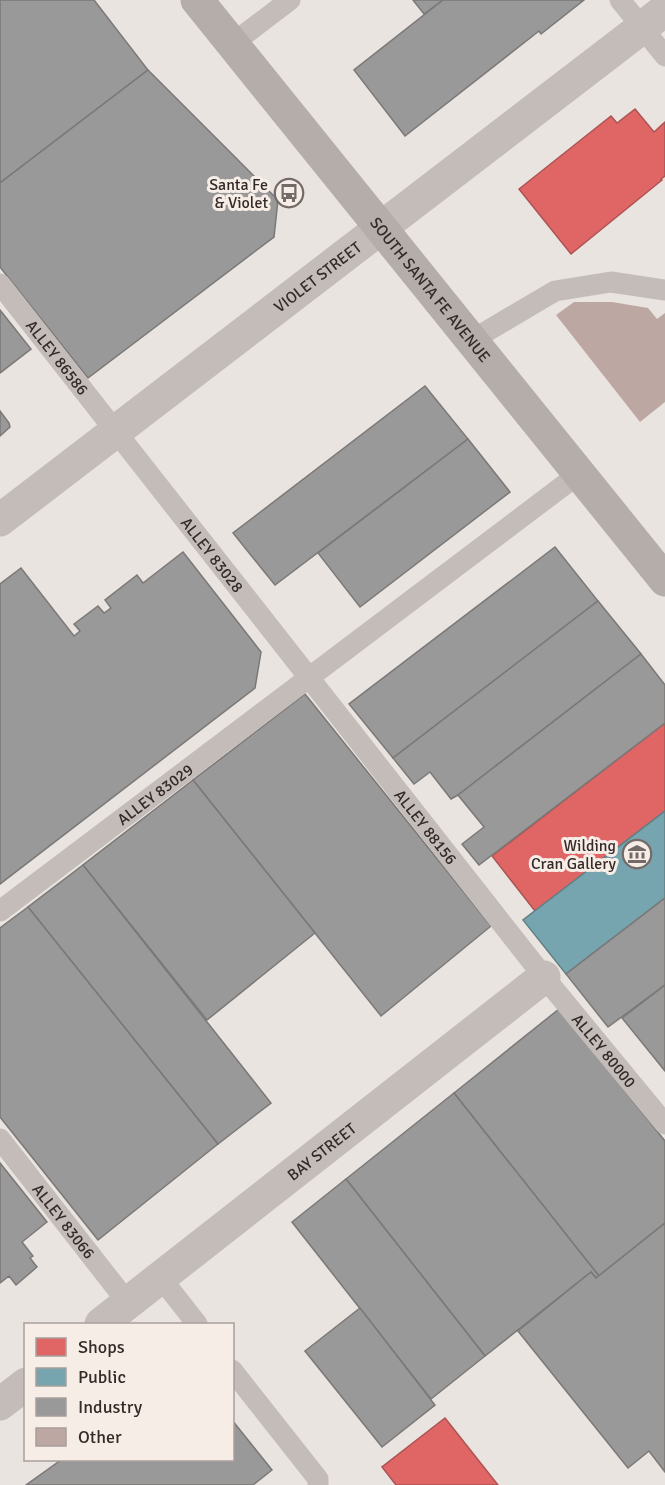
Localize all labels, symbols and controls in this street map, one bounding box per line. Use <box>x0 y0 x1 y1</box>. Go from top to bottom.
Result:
place label: Santa Fe & Violet <box>209 175 268 213</box>
bus stop icon: Santa Fe & Violet <box>273 177 305 209</box>
street label: SOUTH SANTA FE AVENUE <box>365 213 494 367</box>
street label: VIOLET STREET <box>270 237 366 317</box>
street label: ALLEY 86586 <box>21 316 92 399</box>
street label: ALLEY 83028 <box>176 514 247 597</box>
street label: ALLEY 83029 <box>113 760 197 830</box>
street label: ALLEY 88156 <box>390 786 461 869</box>
place label: Wilding Cran Gallery <box>531 836 617 874</box>
museum icon: Wilding Cran Gallery <box>621 838 653 870</box>
street label: ALLEY 80000 <box>567 1010 640 1092</box>
street label: BAY STREET <box>284 1119 361 1185</box>
street label: ALLEY 83066 <box>28 1180 99 1263</box>
legend <box>24 1323 234 1461</box>
text: Shops <box>78 1336 125 1358</box>
text: Public <box>78 1366 126 1388</box>
text: Industry <box>78 1396 143 1418</box>
text: Other <box>78 1426 122 1448</box>

